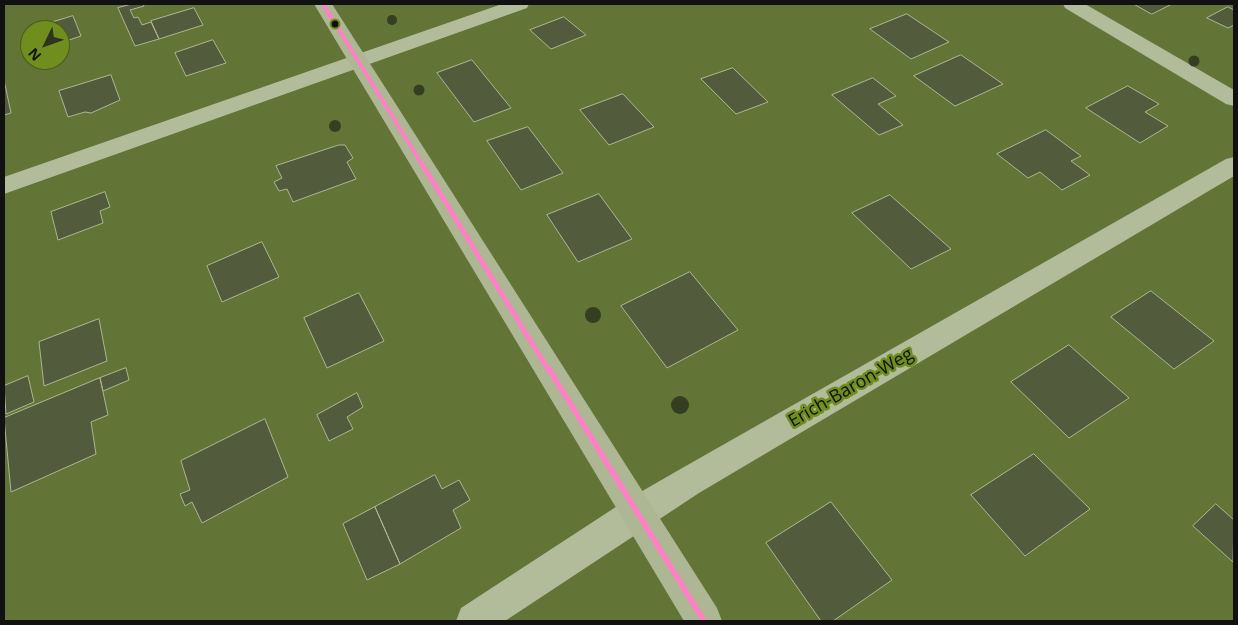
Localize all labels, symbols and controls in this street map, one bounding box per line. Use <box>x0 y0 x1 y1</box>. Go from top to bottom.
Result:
unlabelled marker <box>330 19 340 29</box>
north arrow <box>20 20 70 70</box>
text: N <box>23 44 45 65</box>
street label: Erich-Baron-Weg <box>785 344 917 432</box>

